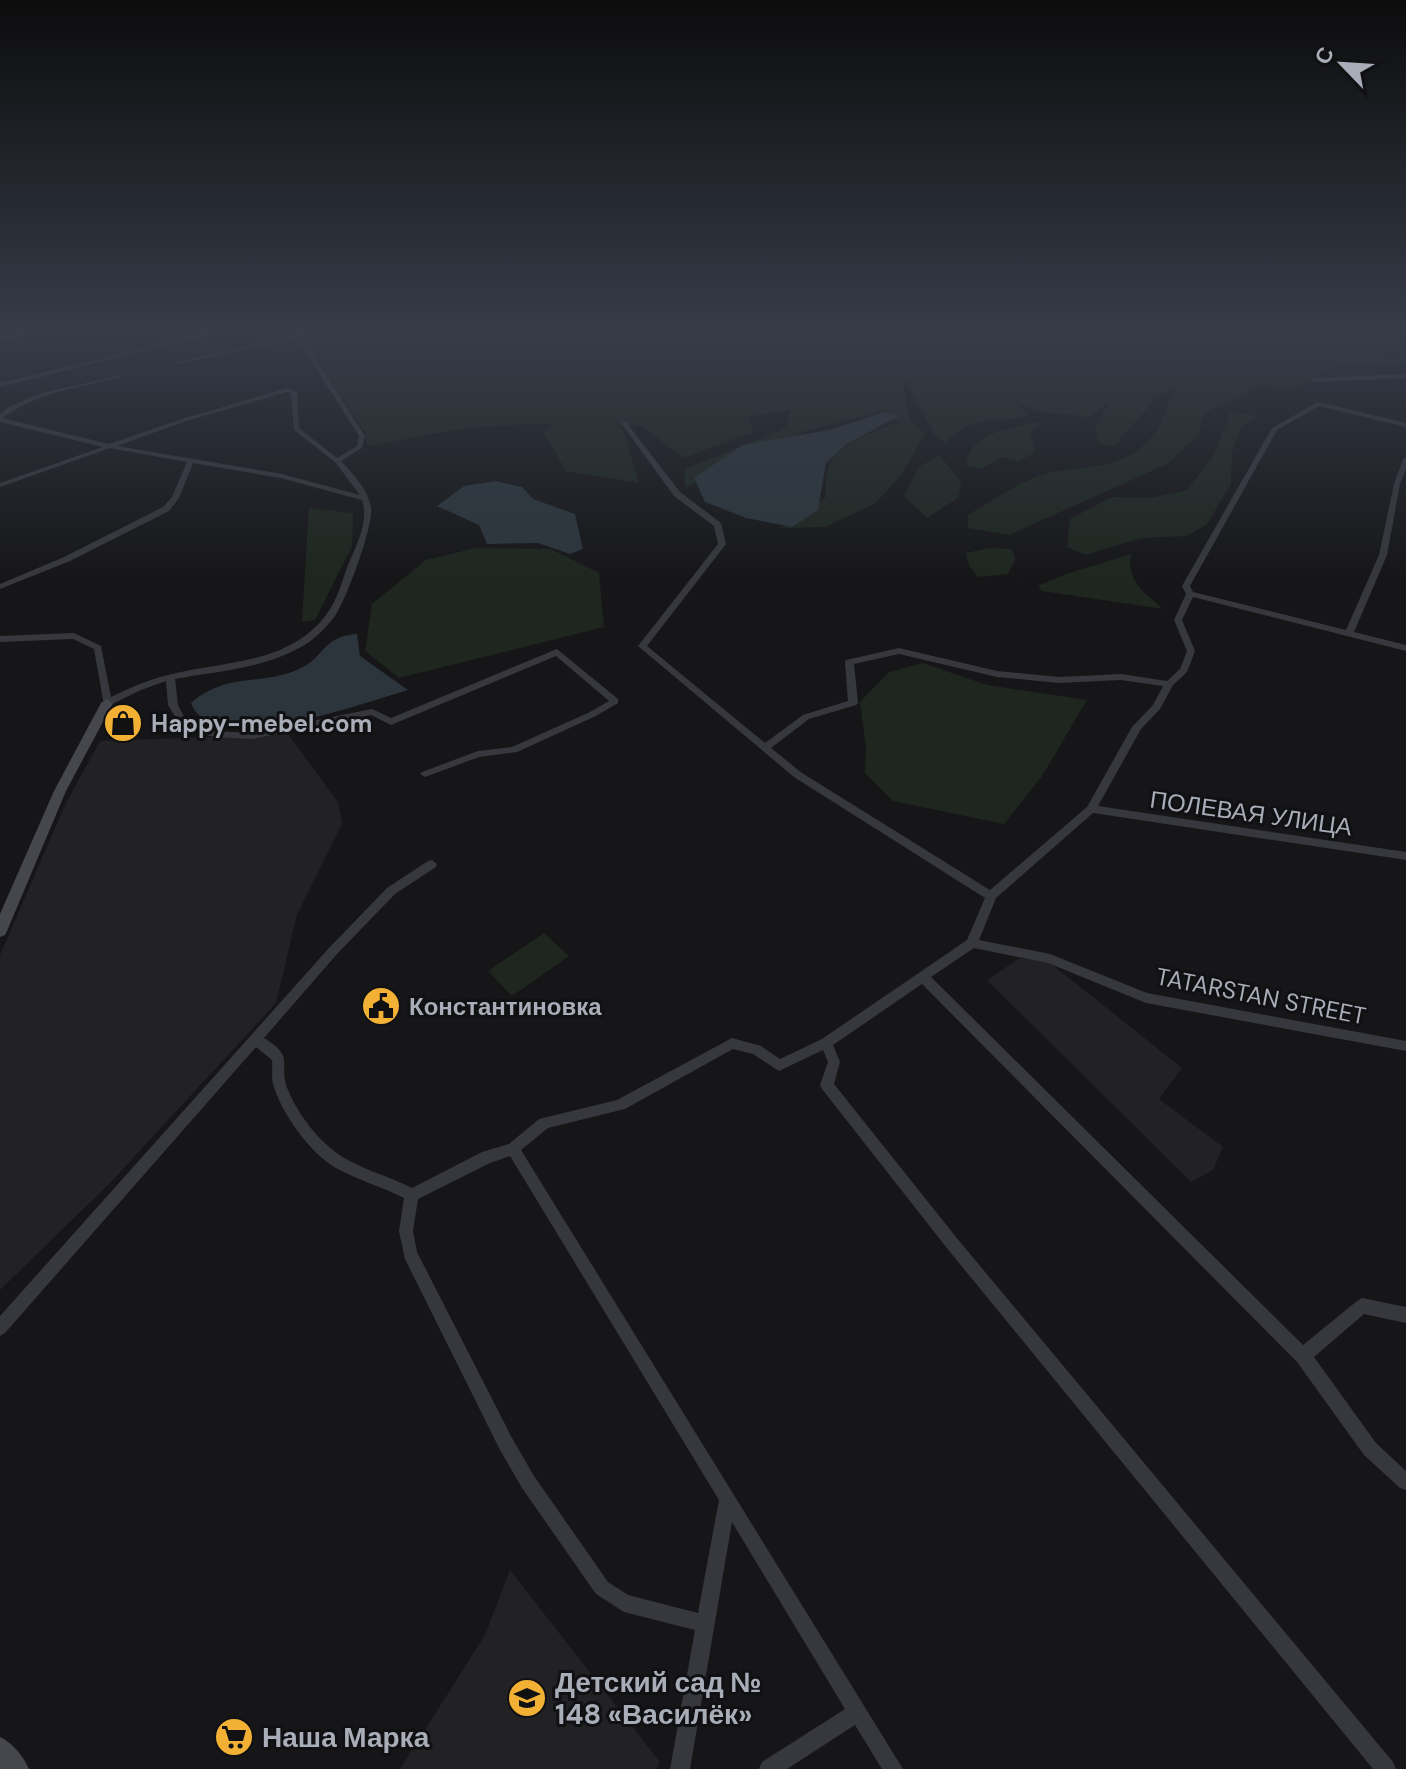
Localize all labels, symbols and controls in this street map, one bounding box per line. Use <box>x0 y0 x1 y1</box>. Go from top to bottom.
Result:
north arrow <box>1302 24 1382 104</box>
text: С <box>1308 42 1341 69</box>
shop icon: Happy-mebel.com <box>102 702 144 744</box>
place label: Happy-mebel.com <box>151 708 372 739</box>
street label: ПОЛЕВАЯ УЛИЦА <box>1148 783 1354 843</box>
street label: TATARSTAN STREET <box>1153 960 1369 1032</box>
public building icon: Константиновка <box>360 985 402 1027</box>
place label: Константиновка <box>409 991 602 1022</box>
place label: Детский сад № 148 «Василёк» <box>555 1664 761 1733</box>
school or university icon: Детский сад № 148 «Василёк» <box>506 1677 548 1719</box>
supermarket icon: Наша Марка <box>213 1716 255 1758</box>
place label: Наша Марка <box>262 1719 430 1756</box>

